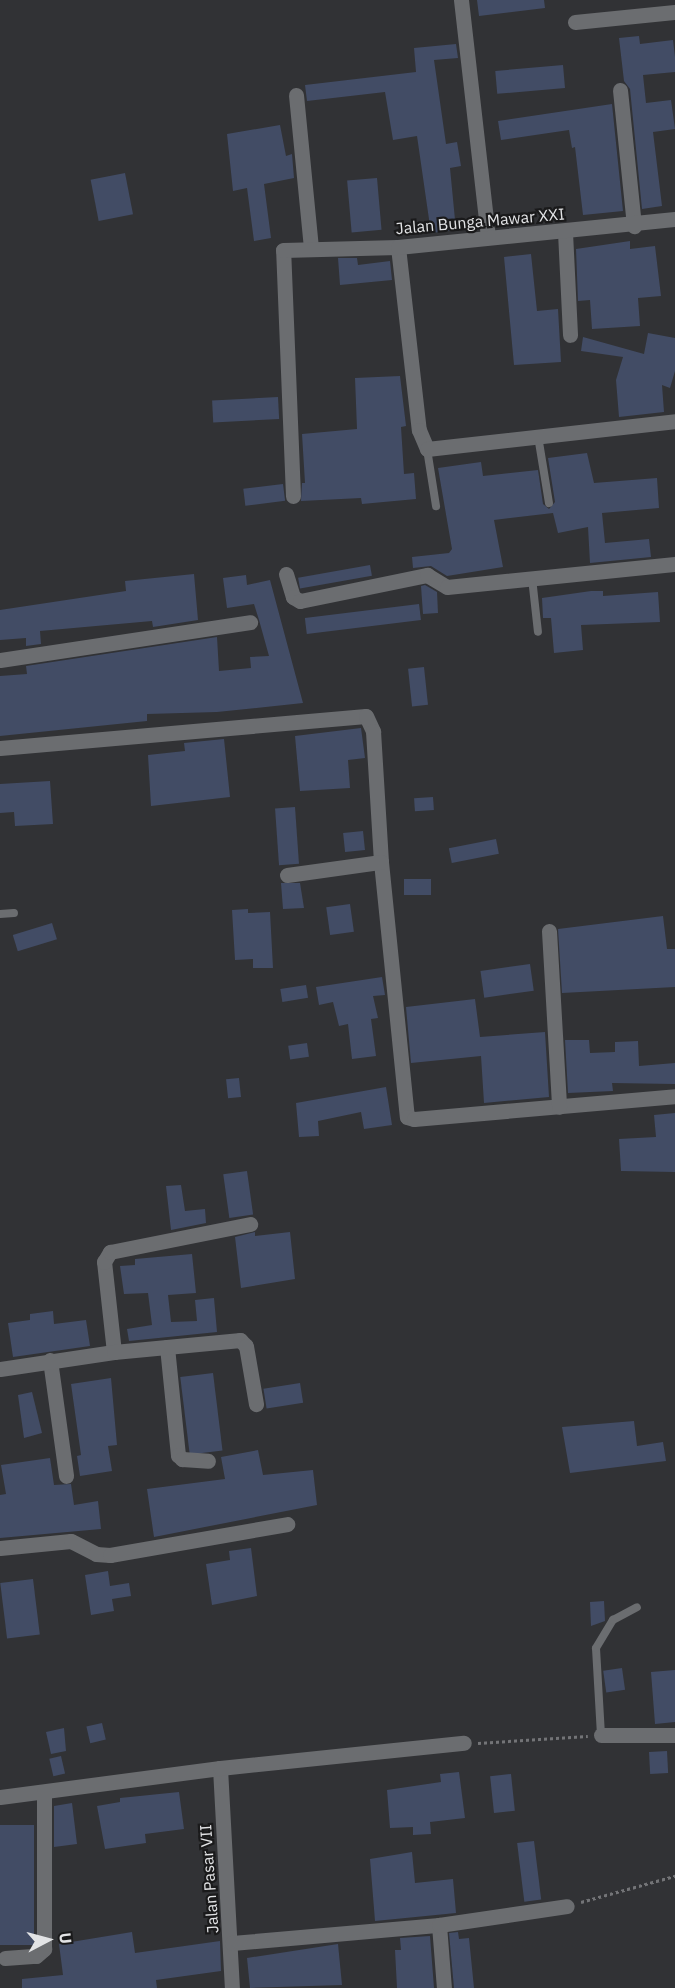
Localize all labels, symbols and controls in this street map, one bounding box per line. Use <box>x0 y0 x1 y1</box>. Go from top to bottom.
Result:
street label: Jalan Bunga Mawar XXI <box>395 204 565 238</box>
street label: Jalan Pasar VII <box>196 1824 222 1934</box>
north arrow <box>18 1910 78 1970</box>
text: U <box>55 1932 76 1945</box>

